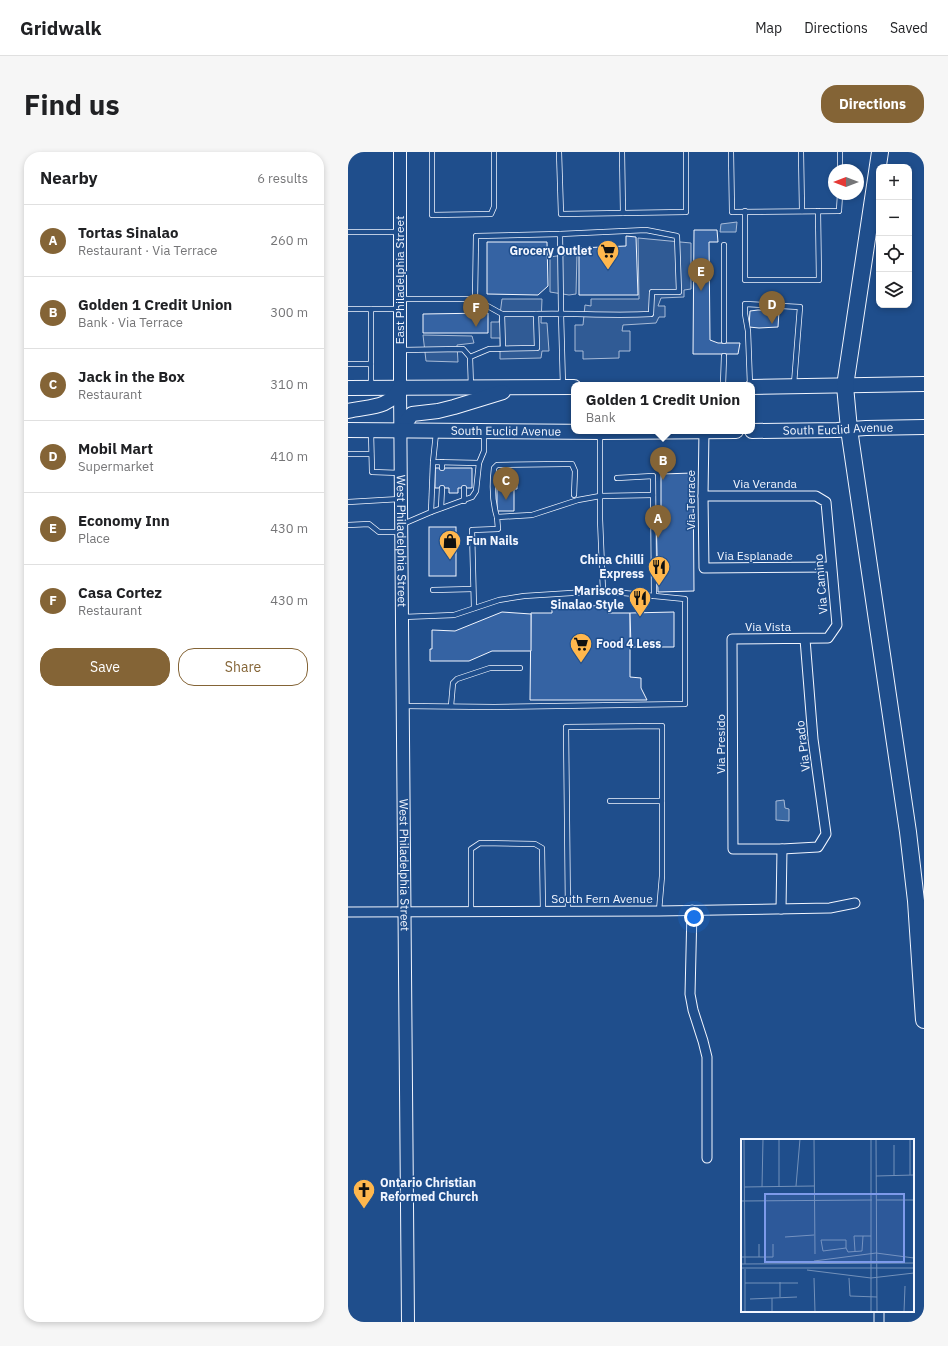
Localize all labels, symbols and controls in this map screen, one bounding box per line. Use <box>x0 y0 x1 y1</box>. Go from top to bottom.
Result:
text: Gridwalk <box>20 16 102 40</box>
text: Map <box>755 19 782 37</box>
text: Directions <box>804 19 868 37</box>
text: Saved <box>890 19 928 37</box>
button: Directions <box>821 85 924 123</box>
text: Find us <box>24 86 120 123</box>
north arrow <box>828 164 864 200</box>
map controls <box>876 164 912 308</box>
button: + <box>876 164 912 200</box>
text: Nearby <box>40 167 98 189</box>
text: 6 results <box>257 170 308 187</box>
button: − <box>876 200 912 236</box>
street label: East Philadelphia Street <box>392 216 407 344</box>
text: Tortas Sinalao <box>78 223 178 242</box>
text: A <box>49 232 57 249</box>
text: 260 m <box>270 232 308 249</box>
button: locate <box>876 236 912 272</box>
supermarket icon: Grocery Outlet <box>595 238 621 271</box>
text: Restaurant · Via Terrace <box>78 242 217 259</box>
place label: Grocery Outlet <box>509 243 592 258</box>
pin: E <box>688 258 714 291</box>
button: layers <box>876 272 912 308</box>
pin: D <box>759 291 785 324</box>
pin: F <box>463 294 489 327</box>
text: Golden 1 Credit Union <box>78 295 232 314</box>
text: B <box>49 304 57 321</box>
text: 300 m <box>270 304 308 321</box>
text: Bank · Via Terrace <box>78 314 183 331</box>
text: Jack in the Box <box>78 367 185 386</box>
text: C <box>49 376 57 393</box>
text: 310 m <box>270 376 308 393</box>
popup <box>571 382 755 434</box>
text: Restaurant <box>78 386 142 403</box>
text: Golden 1 Credit Union <box>586 390 740 409</box>
text: Bank <box>586 409 616 426</box>
street label: South Euclid Avenue <box>783 420 894 438</box>
street label: South Euclid Avenue <box>451 423 562 439</box>
text: Mobil Mart <box>78 439 153 458</box>
pin: B <box>650 447 676 480</box>
text: D <box>48 448 58 465</box>
text: 410 m <box>270 448 308 465</box>
text: Supermarket <box>78 458 154 475</box>
pin: C <box>493 467 519 500</box>
street label: Via Terrace <box>683 470 698 530</box>
street label: West Philadelphia Street <box>394 475 410 607</box>
street label: Via Veranda <box>733 476 798 491</box>
pin: A <box>645 505 671 538</box>
text: Economy Inn <box>78 511 170 530</box>
text: E <box>49 520 57 537</box>
text: 430 m <box>270 520 308 537</box>
shop icon: Fun Nails <box>437 528 463 561</box>
text: Place <box>78 530 110 547</box>
place label: Fun Nails <box>466 533 519 548</box>
street label: Via Esplanade <box>717 548 793 563</box>
place label: China Chilli Express <box>580 552 644 581</box>
street label: Via Camino <box>810 553 831 615</box>
restaurant icon: China Chilli Express <box>646 554 672 587</box>
text: Casa Cortez <box>78 583 162 602</box>
place label: Mariscos Sinalao Style <box>550 583 624 612</box>
restaurant icon: Mariscos Sinalao Style <box>627 585 653 618</box>
text: F <box>49 592 57 609</box>
text: 430 m <box>270 592 308 609</box>
text: Restaurant <box>78 602 142 619</box>
street label: Via Vista <box>745 619 792 634</box>
supermarket icon: Food 4 Less <box>568 631 594 664</box>
place label: Food 4 Less <box>596 636 661 651</box>
button: Save <box>40 648 170 686</box>
button: Share <box>178 648 308 686</box>
street label: Via Presido <box>713 714 728 774</box>
street label: Via Prado <box>792 719 813 772</box>
street label: West Philadelphia Street <box>397 799 413 931</box>
street label: South Fern Avenue <box>551 891 653 906</box>
your location <box>684 907 704 927</box>
inset map <box>741 1139 914 1312</box>
place label: Ontario Christian Reformed Church <box>380 1175 478 1204</box>
church icon: Ontario Christian Reformed Church <box>351 1177 377 1210</box>

